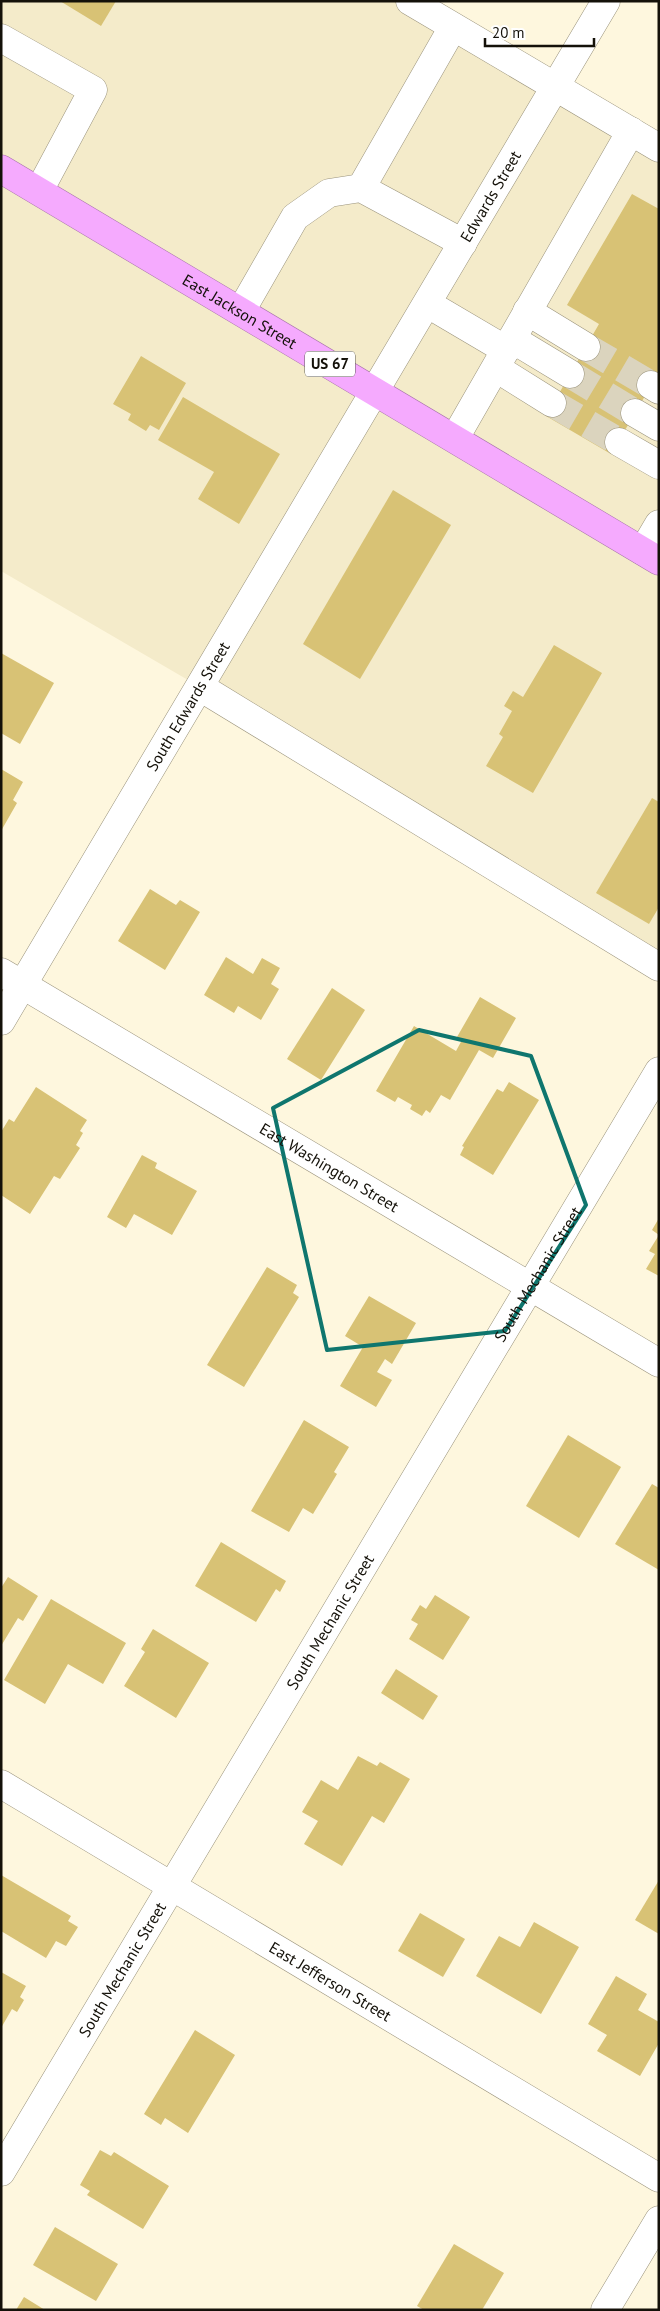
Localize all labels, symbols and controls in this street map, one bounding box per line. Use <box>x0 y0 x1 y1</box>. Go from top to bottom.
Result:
scale bar <box>485 15 594 47</box>
text: 20 m <box>492 23 525 42</box>
street label: Edwards Street <box>455 146 525 246</box>
street label: East Jackson Street <box>179 269 301 353</box>
road number: US 67 <box>305 352 355 376</box>
street label: South Edwards Street <box>142 637 234 775</box>
street label: East Washington Street <box>256 1118 403 1216</box>
street label: South Mechanic Street <box>490 1202 586 1345</box>
street label: South Mechanic Street <box>282 1550 378 1693</box>
street label: South Mechanic Street <box>74 1898 170 2041</box>
street label: East Jefferson Street <box>266 1937 396 2026</box>

